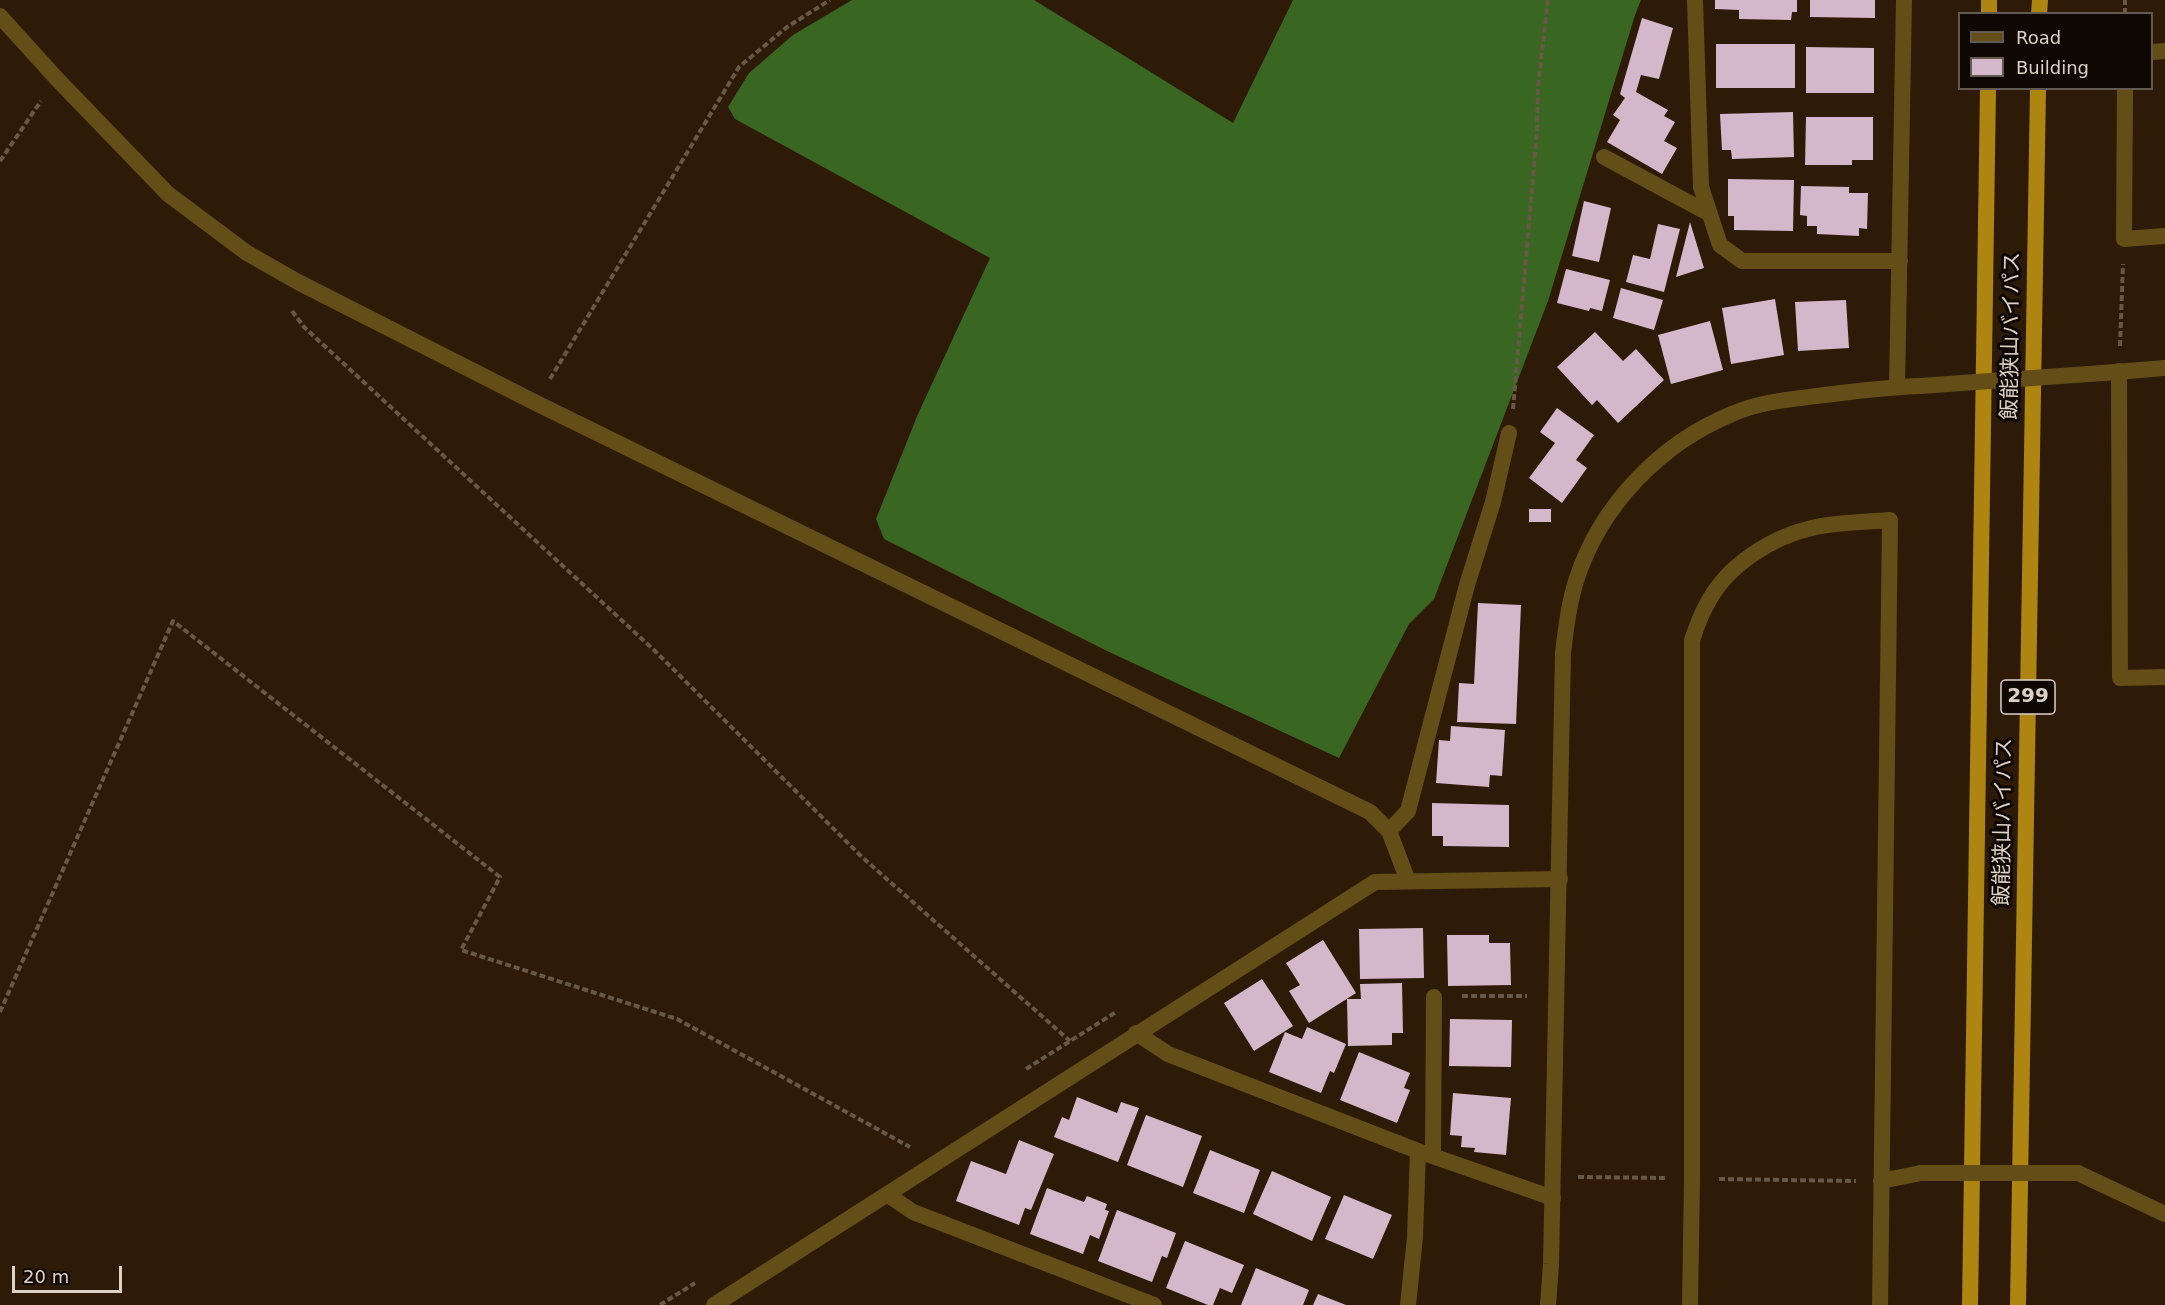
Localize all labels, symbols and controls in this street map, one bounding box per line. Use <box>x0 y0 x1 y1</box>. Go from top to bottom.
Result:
legend <box>1958 12 2153 90</box>
text: Road <box>2016 27 2061 48</box>
text: Building <box>2016 57 2089 78</box>
street label: 飯能狭山バイパス <box>1998 252 2026 420</box>
road number: 299 <box>2001 680 2055 714</box>
street label: 飯能狭山バイパス <box>1990 738 2018 906</box>
scale bar <box>15 1254 124 1292</box>
text: 20 m <box>23 1266 69 1287</box>

